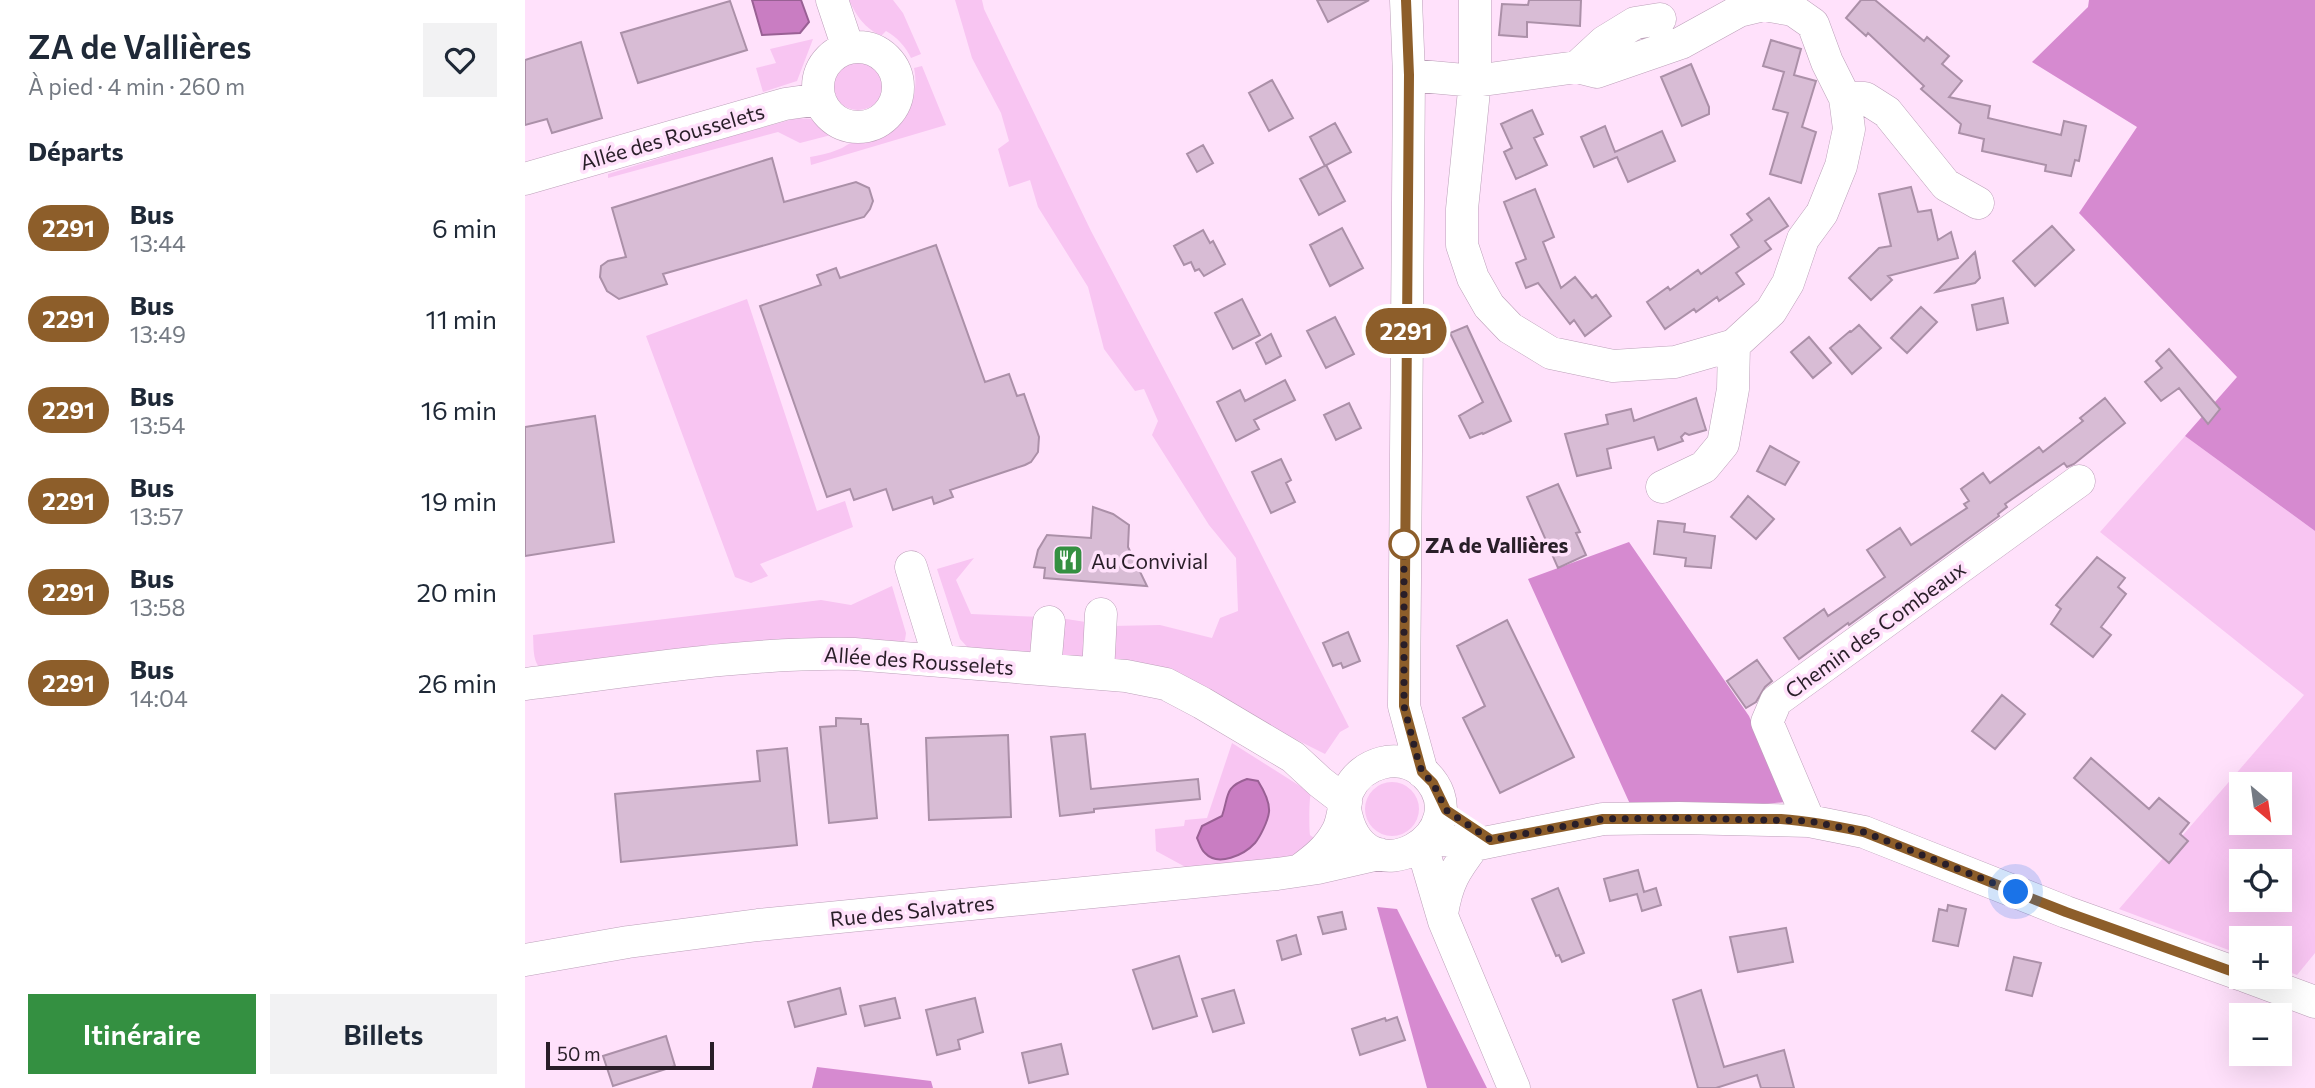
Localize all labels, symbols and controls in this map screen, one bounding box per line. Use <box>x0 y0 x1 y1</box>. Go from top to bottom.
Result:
button: heart <box>423 23 497 97</box>
text: ZA de Vallières <box>28 25 251 66</box>
text: À pied · 4 min · 260 m <box>28 72 245 100</box>
street label: Allée des Rousselets <box>577 98 767 174</box>
text: Départs <box>28 135 124 166</box>
text: Bus <box>130 198 174 229</box>
text: 6 min <box>432 212 497 243</box>
text: 2291 <box>42 213 95 242</box>
text: 13:44 <box>130 229 186 257</box>
text: Bus <box>130 289 174 320</box>
text: 11 min <box>426 303 497 334</box>
text: 2291 <box>42 304 95 333</box>
line badge: 2291 <box>1357 308 1455 354</box>
text: 2291 <box>1380 316 1432 345</box>
text: 13:49 <box>130 320 186 348</box>
text: Bus <box>130 380 174 411</box>
text: 16 min <box>421 394 497 425</box>
text: 2291 <box>42 395 95 424</box>
text: 13:54 <box>130 411 185 439</box>
text: Bus <box>130 471 174 502</box>
text: 19 min <box>421 485 497 516</box>
text: 2291 <box>42 486 95 515</box>
text: 13:57 <box>130 502 184 530</box>
marker: ZA de Vallières <box>1389 529 1419 559</box>
place label: ZA de Vallières <box>1425 532 1568 557</box>
restaurant icon: Au Convivial <box>1051 543 1085 577</box>
place label: Au Convivial <box>1091 548 1208 573</box>
street label: Chemin des Combeaux <box>1780 555 1970 703</box>
text: Bus <box>130 562 174 593</box>
text: 20 min <box>416 576 497 607</box>
text: 2291 <box>42 577 95 606</box>
text: 13:58 <box>130 593 185 621</box>
street label: Allée des Rousselets <box>823 641 1015 679</box>
text: Bus <box>130 653 174 684</box>
text: 26 min <box>418 667 497 698</box>
text: 2291 <box>42 668 95 697</box>
text: 14:04 <box>130 684 188 712</box>
north arrow <box>2229 772 2293 835</box>
map controls <box>2229 772 2292 1066</box>
button: locate <box>2229 849 2292 912</box>
your location <box>1998 874 2033 909</box>
street label: Rue des Salvatres <box>829 889 995 931</box>
button: + <box>2229 926 2292 989</box>
button: Itinéraire <box>28 994 256 1074</box>
button: Billets <box>270 994 497 1074</box>
button: − <box>2229 1003 2292 1066</box>
scale bar <box>546 1039 714 1071</box>
text: 50 m <box>557 1042 601 1065</box>

